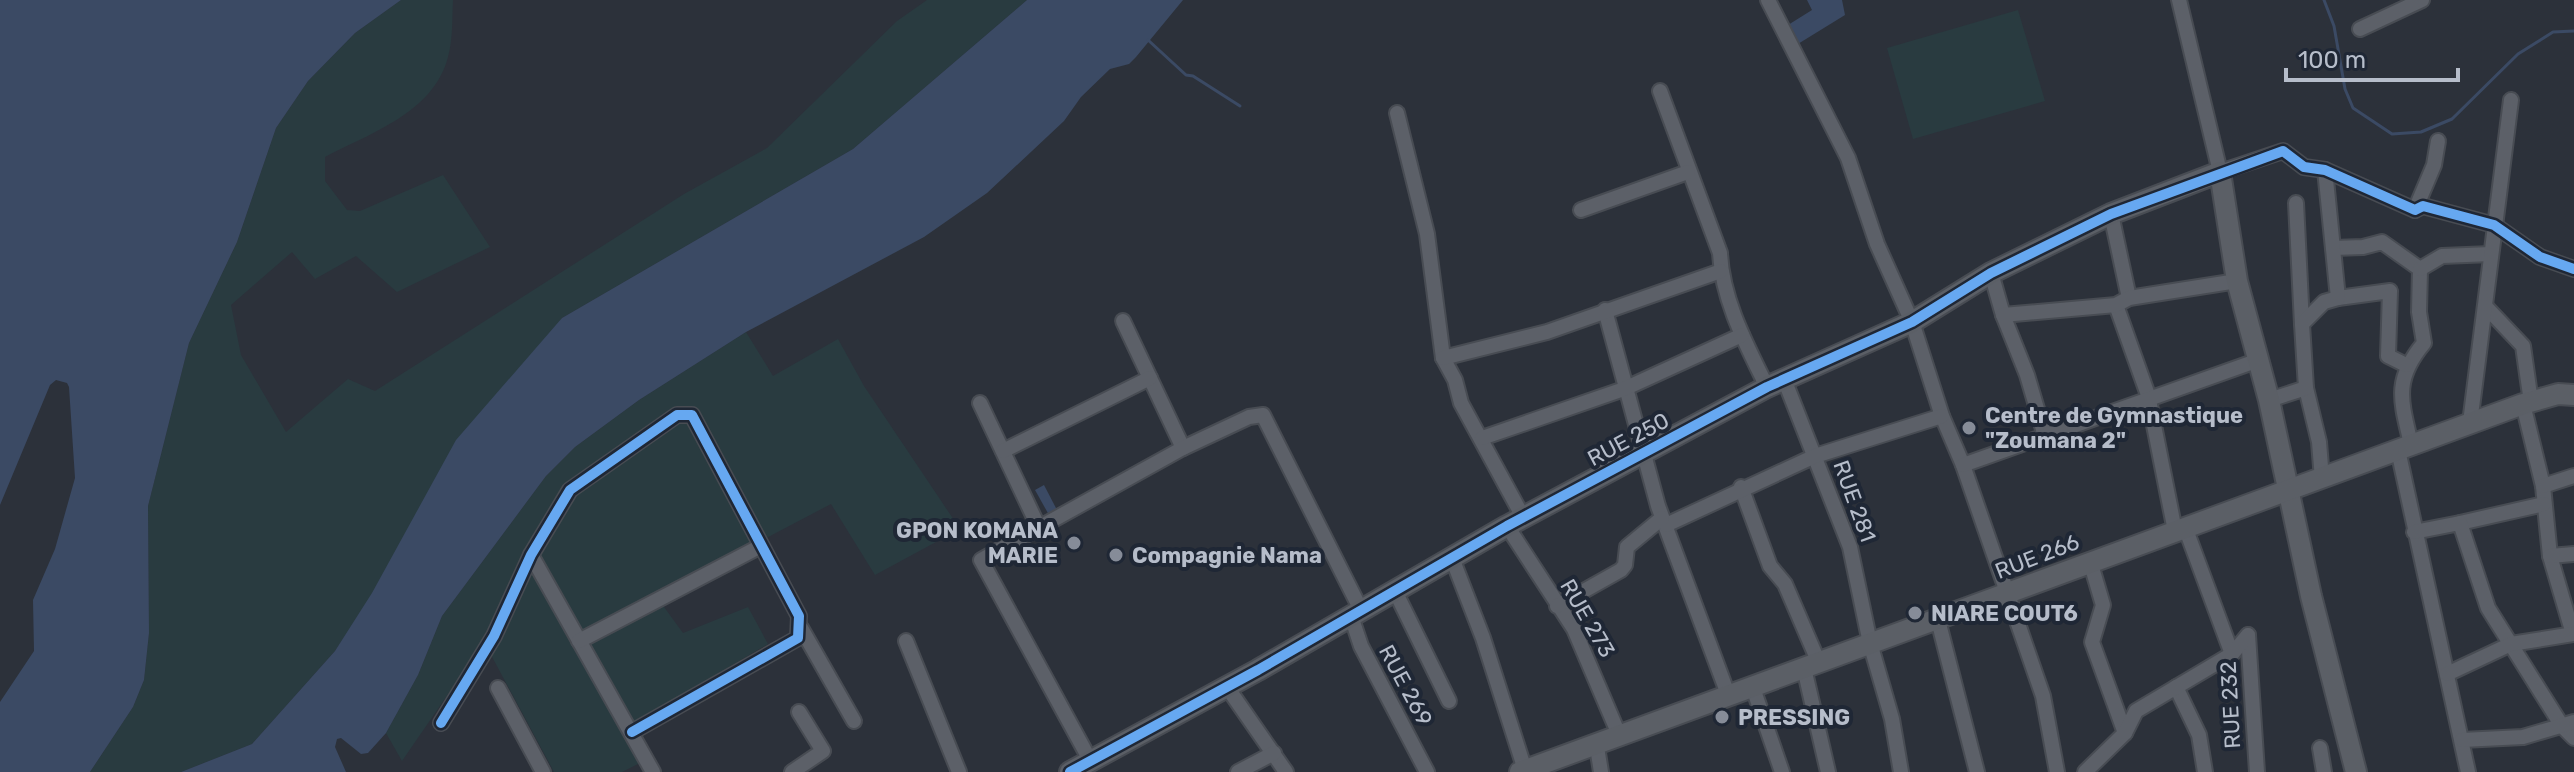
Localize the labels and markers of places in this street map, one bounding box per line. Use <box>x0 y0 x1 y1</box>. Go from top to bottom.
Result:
place label: Centre de Gymnastique "Zoumana 2" <box>1985 402 2243 454</box>
marker: Centre de Gymnastique "Zoumana 2" <box>1960 419 1978 437</box>
place label: GPON KOMANA MARIE <box>896 517 1058 569</box>
marker: GPON KOMANA MARIE <box>1065 534 1083 552</box>
place label: Compagnie Nama <box>1132 542 1322 569</box>
marker: Compagnie Nama <box>1107 546 1125 564</box>
place label: NIARE COUT6 <box>1931 600 2078 627</box>
marker: NIARE COUT6 <box>1906 604 1924 622</box>
place label: PRESSING <box>1738 704 1850 731</box>
marker: PRESSING <box>1713 708 1731 726</box>

